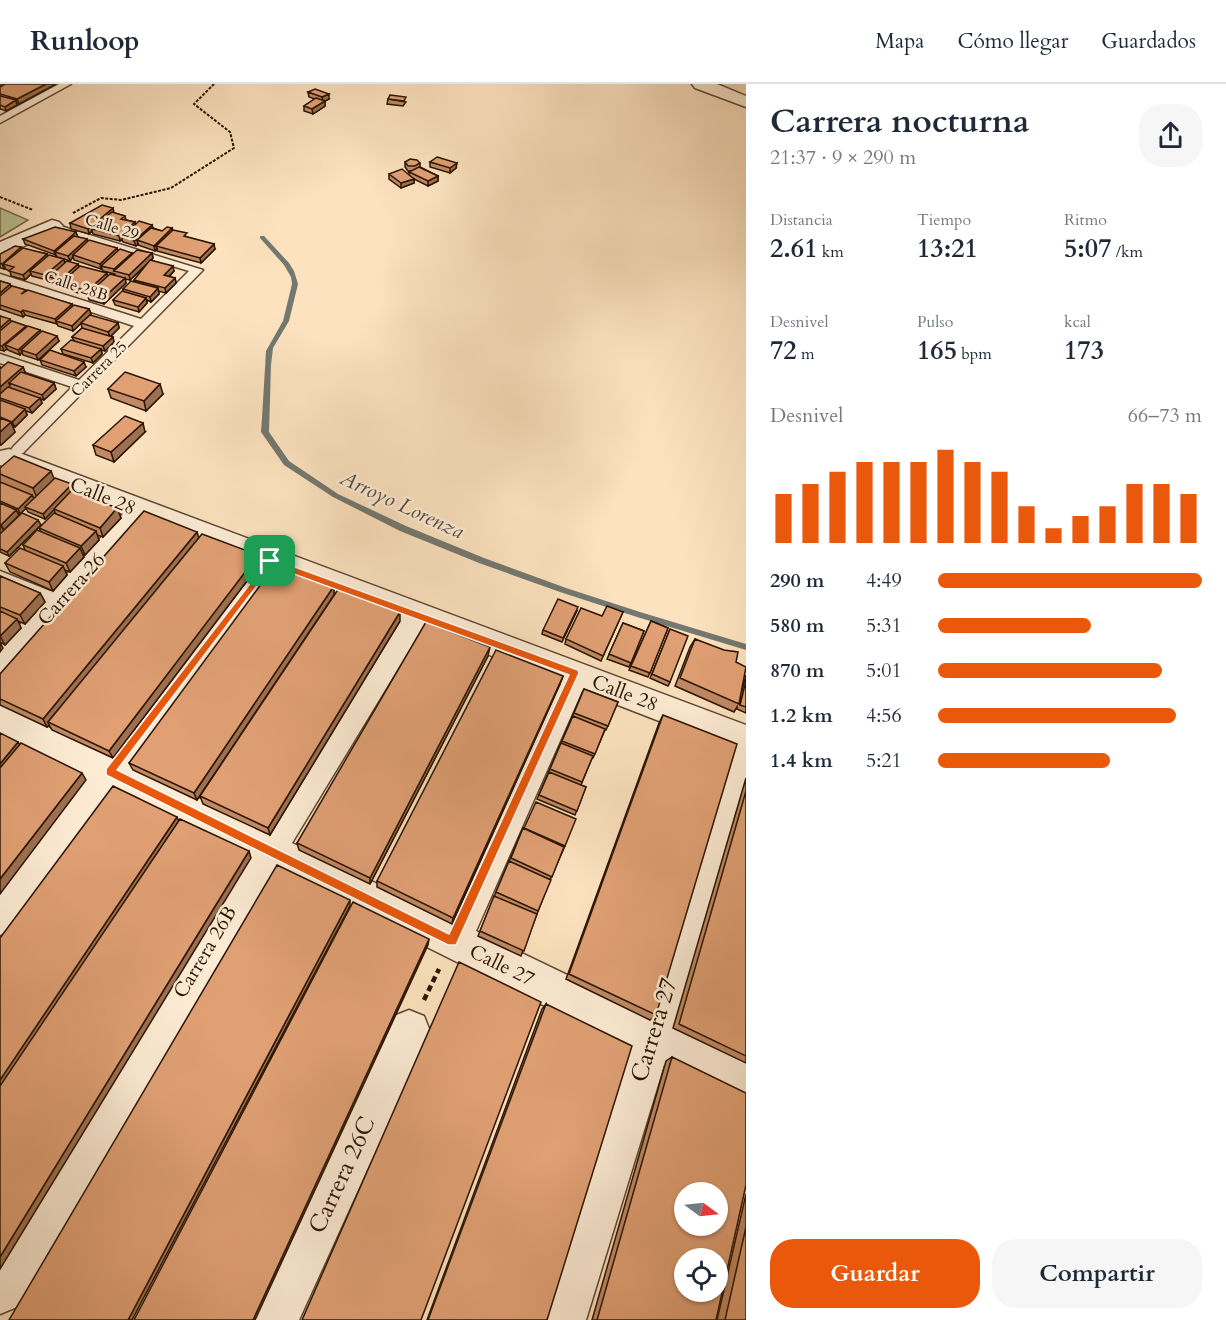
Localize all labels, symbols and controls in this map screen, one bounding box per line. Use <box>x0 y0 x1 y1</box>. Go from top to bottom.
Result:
text: Runloop <box>30 22 140 60</box>
text: Mapa <box>875 27 924 56</box>
text: Cómo llegar <box>957 27 1068 56</box>
text: Guardados <box>1101 27 1196 56</box>
text: Carrera nocturna <box>770 99 1029 144</box>
button: share <box>1139 104 1202 167</box>
text: 21:37 · 9 × 290 m <box>770 144 916 171</box>
street label: Calle 29 <box>82 208 142 246</box>
text: Distancia <box>770 209 833 231</box>
text: Tiempo <box>917 209 971 231</box>
text: Ritmo <box>1064 209 1107 231</box>
text: 2.61 <box>770 231 818 266</box>
text: 13:21 <box>917 231 978 266</box>
text: 5:07 <box>1064 231 1112 266</box>
text: km <box>818 241 844 263</box>
text: /km <box>1112 241 1143 263</box>
street label: Calle 28B <box>41 265 111 307</box>
text: Desnivel <box>770 311 829 333</box>
text: Pulso <box>917 311 953 333</box>
text: kcal <box>1064 311 1091 333</box>
text: 72 <box>770 333 797 368</box>
text: 165 <box>917 333 957 368</box>
text: 173 <box>1064 333 1104 368</box>
street label: Carrera 25 <box>66 336 132 402</box>
text: m <box>797 343 814 365</box>
text: bpm <box>957 343 992 365</box>
text: Desnivel <box>770 402 843 429</box>
text: 66–73 m <box>1128 402 1202 429</box>
water label: Arroyo Lorenza <box>335 463 469 546</box>
street label: Calle 28 <box>66 471 140 521</box>
pin <box>244 535 295 586</box>
icon: arrive <box>253 544 286 577</box>
street label: Carrera 26 <box>31 547 111 631</box>
text: 290 m <box>770 567 825 594</box>
text: 4:49 <box>866 567 902 594</box>
text: 580 m <box>770 612 825 639</box>
text: 5:31 <box>866 612 902 639</box>
text: 870 m <box>770 657 825 684</box>
text: 5:01 <box>866 657 902 684</box>
street label: Calle 28 <box>588 668 662 718</box>
text: 1.2 km <box>770 702 833 729</box>
text: 4:56 <box>866 702 902 729</box>
text: 1.4 km <box>770 747 833 774</box>
text: 5:21 <box>866 747 902 774</box>
street label: Carrera 26B <box>167 901 243 1003</box>
street label: Calle 27 <box>465 938 539 992</box>
street label: Carrera 27 <box>623 974 685 1086</box>
street label: Carrera 26C <box>300 1111 384 1239</box>
north arrow <box>674 1182 728 1236</box>
map controls <box>674 1182 728 1302</box>
button: Guardar <box>770 1239 980 1308</box>
button: Compartir <box>992 1239 1202 1308</box>
button: locate <box>674 1248 728 1302</box>

